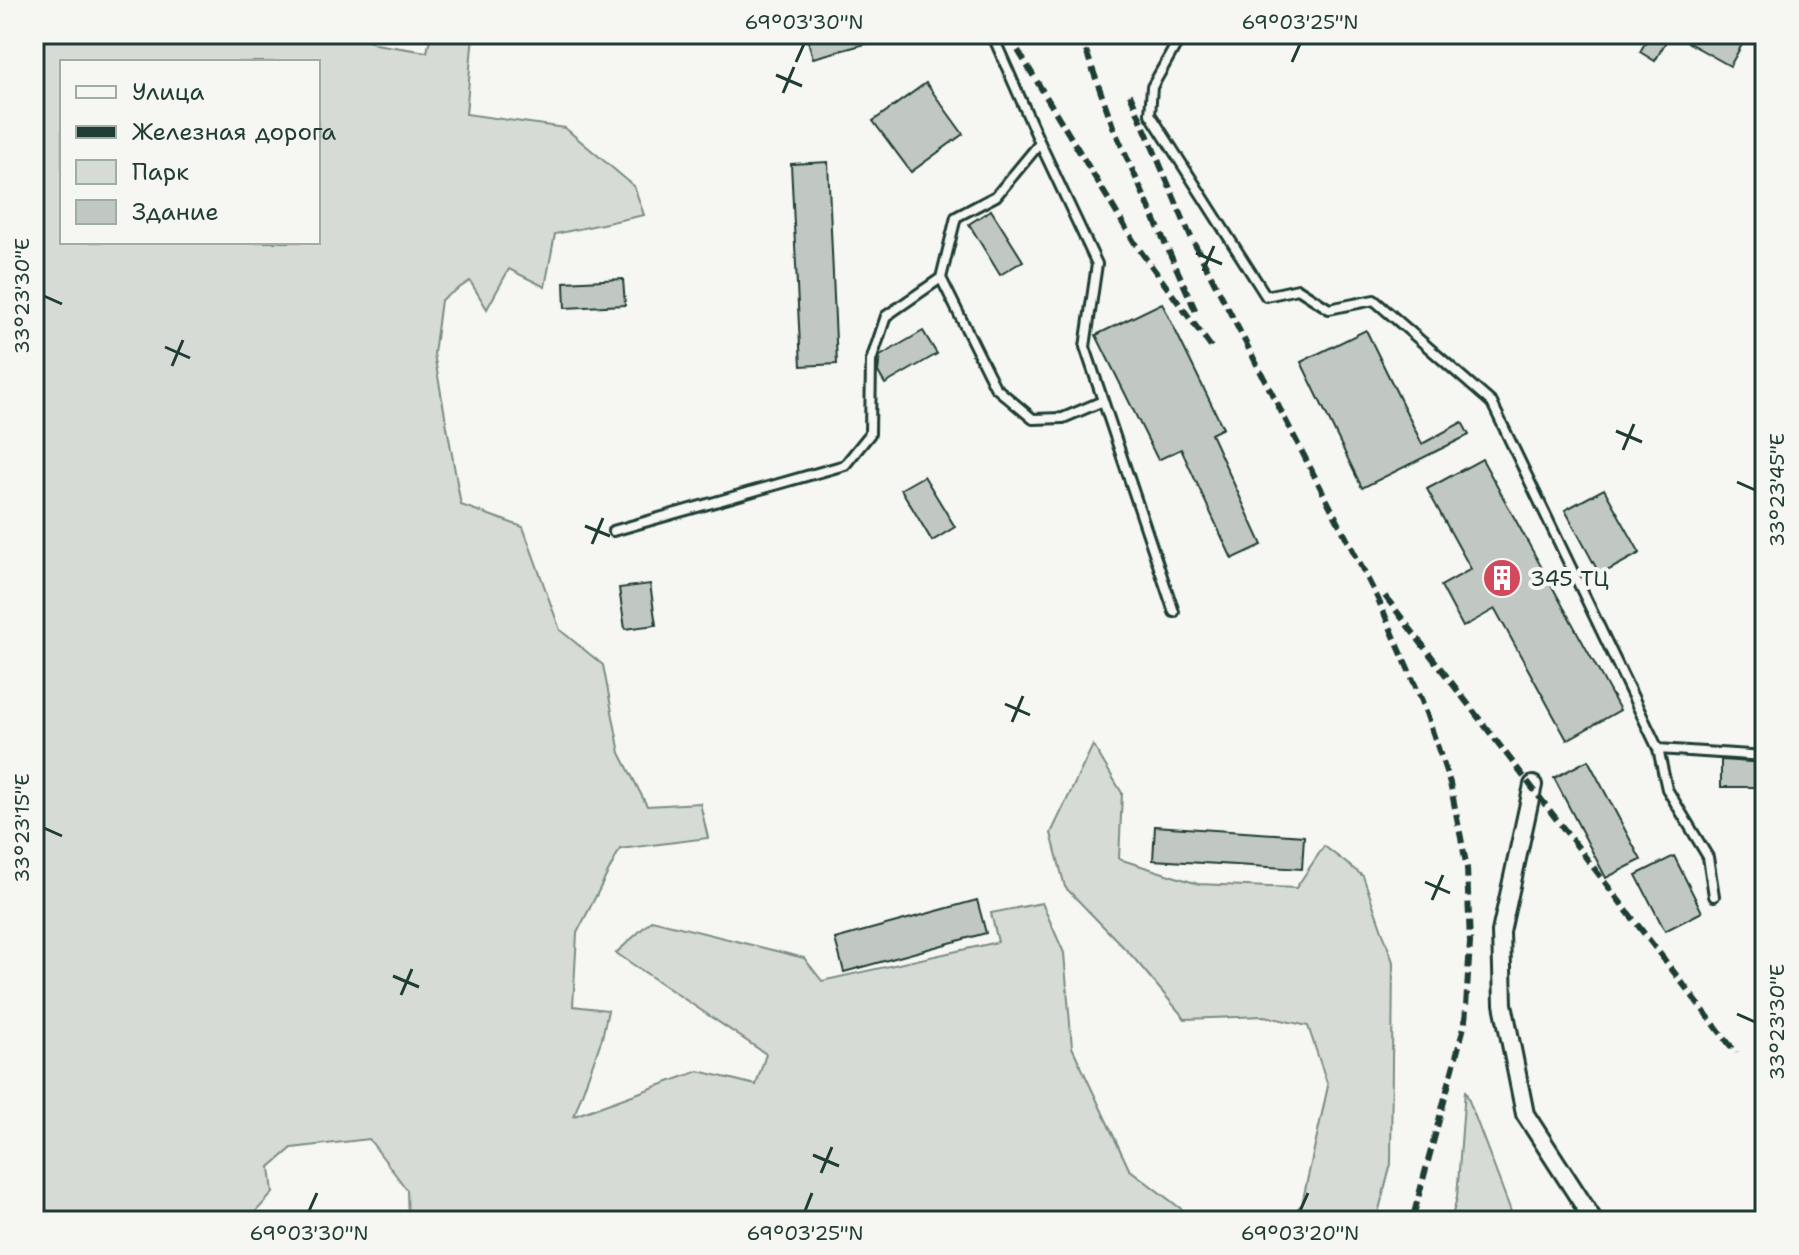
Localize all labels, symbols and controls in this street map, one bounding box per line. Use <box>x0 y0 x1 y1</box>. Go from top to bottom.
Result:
text: 69°03'30"N <box>745 9 863 35</box>
text: 69°03'25"N <box>1242 9 1358 35</box>
legend <box>60 60 320 244</box>
text: Улица <box>132 76 205 108</box>
text: Железная дорога <box>132 116 336 148</box>
text: Парк <box>132 156 189 188</box>
text: Здание <box>132 196 219 228</box>
text: 33°23'30"E <box>9 238 35 354</box>
text: 33°23'45"E <box>1764 433 1790 547</box>
building icon: 345 ТЦ <box>1481 557 1523 599</box>
place label: 345 ТЦ <box>1530 564 1609 593</box>
text: 33°23'15"E <box>9 773 35 883</box>
text: 33°23'30"E <box>1764 964 1790 1080</box>
text: 69°03'30"N <box>250 1220 368 1246</box>
text: 69°03'25"N <box>747 1220 863 1246</box>
text: 69°03'20"N <box>1241 1220 1359 1246</box>

